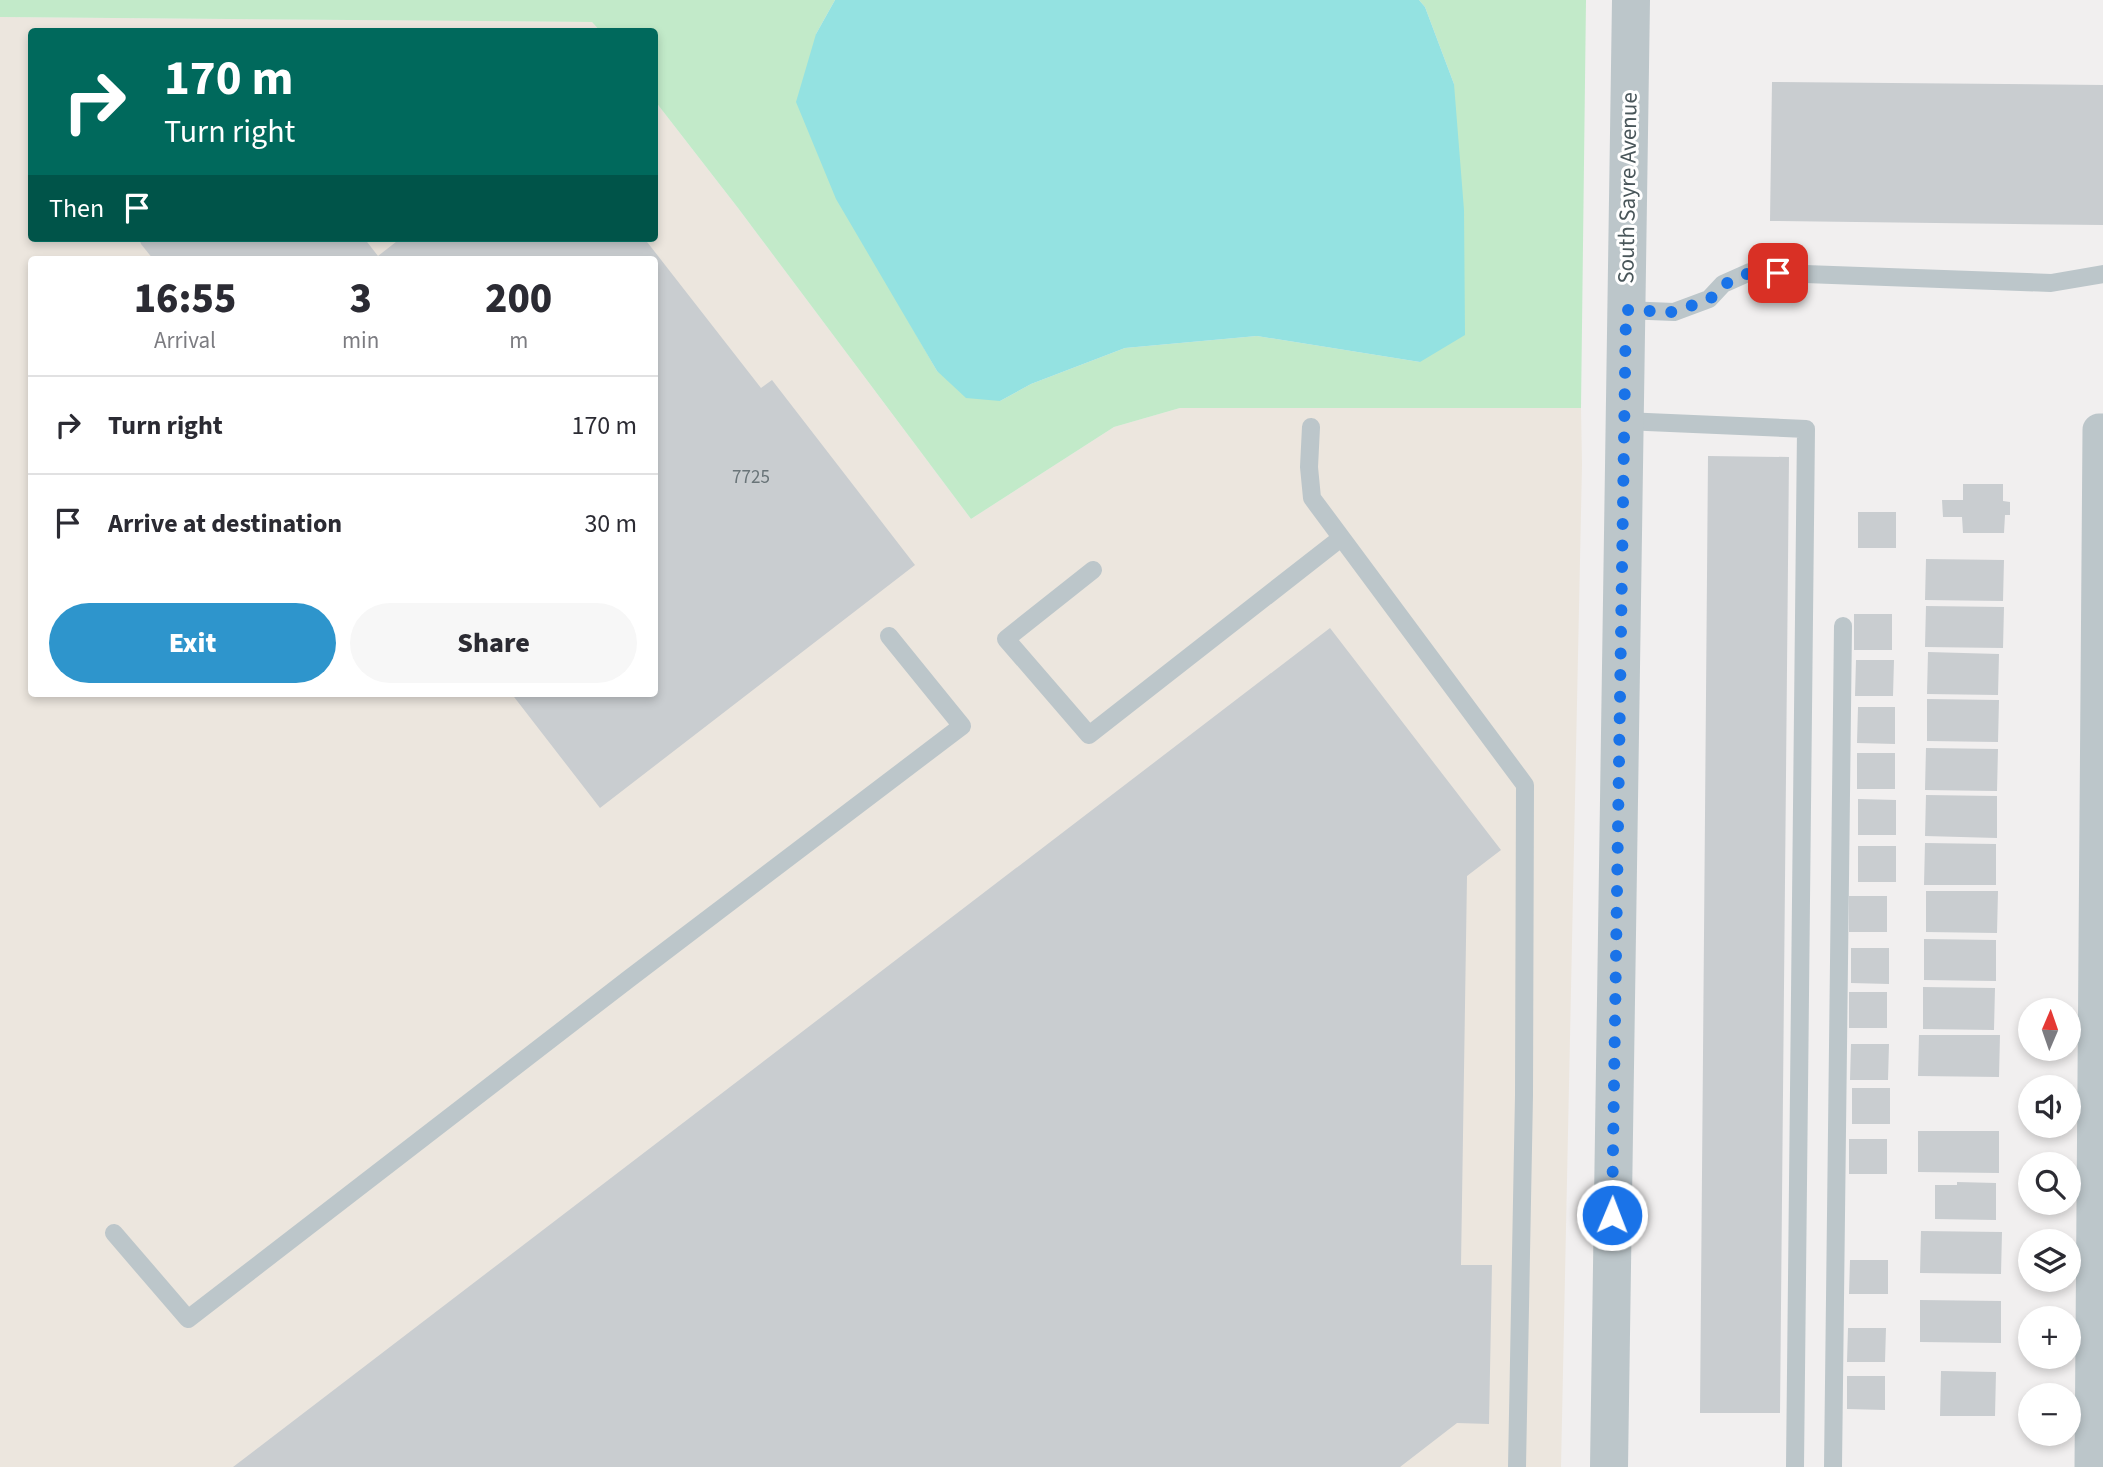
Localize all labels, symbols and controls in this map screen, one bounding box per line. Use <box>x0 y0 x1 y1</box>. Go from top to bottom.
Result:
text: 170 m <box>164 44 293 114</box>
icon: right <box>49 56 140 147</box>
street label: South Sayre Avenue <box>1609 92 1646 284</box>
text: Turn right <box>164 109 295 155</box>
icon: arrive <box>118 189 156 227</box>
text: Then <box>49 190 104 227</box>
pin <box>1748 243 1808 303</box>
icon: arrive <box>1759 254 1797 292</box>
text: 16:55 <box>134 269 236 329</box>
text: 3 <box>349 269 372 329</box>
text: 200 <box>485 269 552 329</box>
text: Arrival <box>154 324 216 357</box>
text: min <box>342 324 379 357</box>
text: m <box>509 324 528 357</box>
icon: right <box>49 406 87 444</box>
text: Turn right <box>108 407 223 444</box>
text: 170 m <box>571 407 637 444</box>
house number: 7725 <box>732 464 770 491</box>
icon: arrive <box>49 504 87 542</box>
text: Arrive at destination <box>108 505 342 542</box>
text: 30 m <box>584 505 637 542</box>
button: Exit <box>49 603 336 683</box>
button: Share <box>350 603 637 683</box>
north arrow <box>2018 998 2081 1060</box>
map controls <box>2018 998 2081 1446</box>
button: sound <box>2018 1075 2081 1138</box>
button: search <box>2018 1152 2081 1215</box>
position arrow <box>1575 1178 1649 1252</box>
button: layers <box>2018 1229 2081 1292</box>
button: + <box>2018 1306 2081 1369</box>
button: − <box>2018 1383 2081 1446</box>

